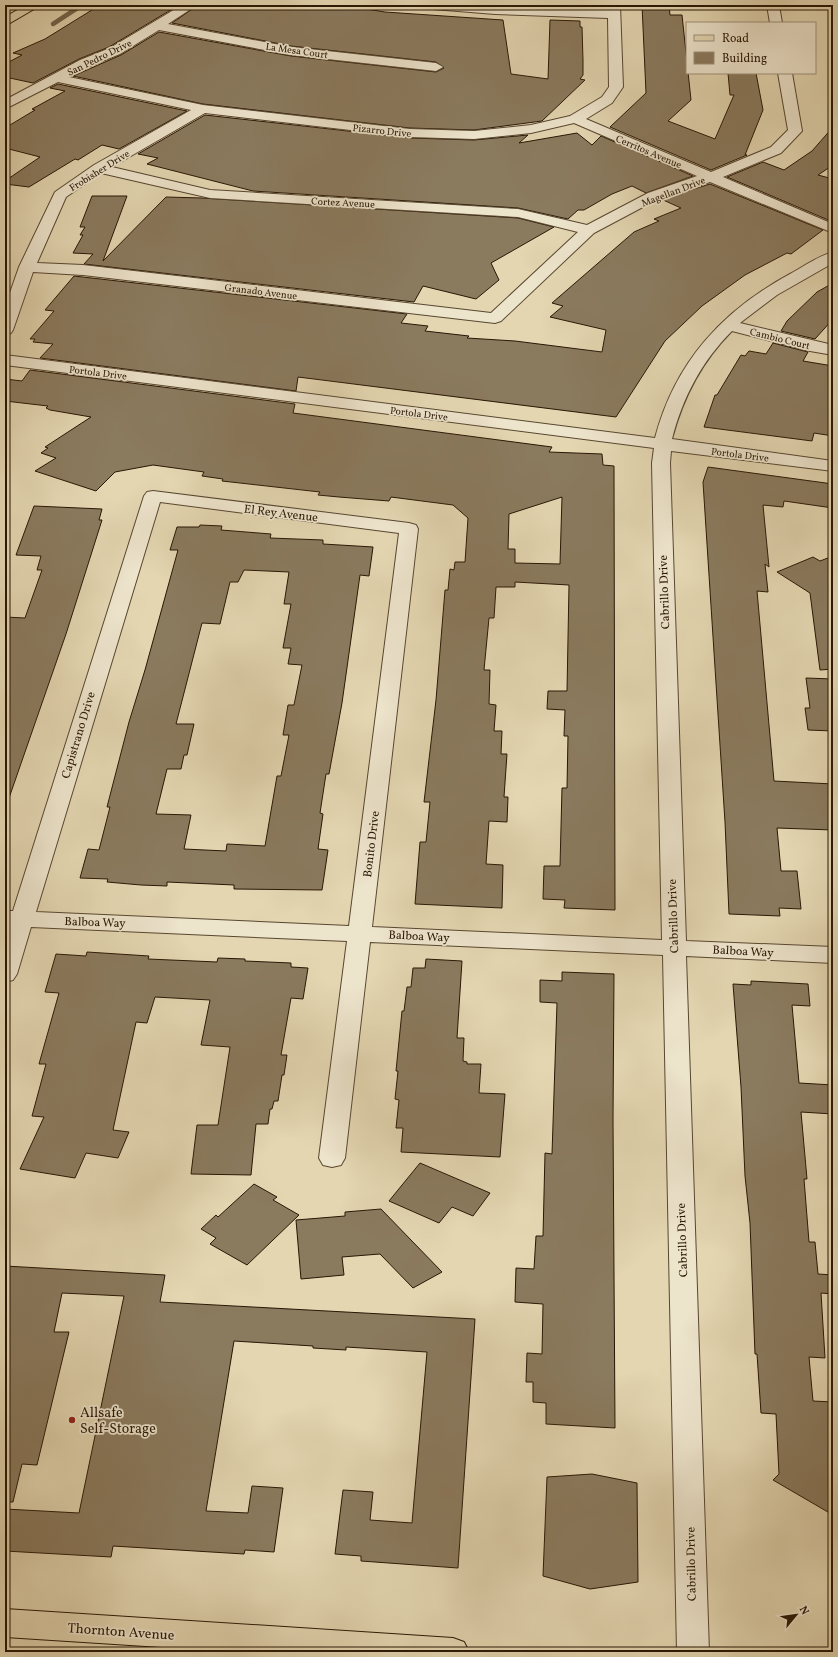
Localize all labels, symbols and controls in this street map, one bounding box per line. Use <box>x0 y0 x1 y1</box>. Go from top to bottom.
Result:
legend <box>686 22 816 74</box>
text: Road <box>722 31 749 47</box>
street label: San Pedro Drive <box>65 36 134 80</box>
street label: La Mesa Court <box>265 40 329 62</box>
text: Building <box>722 51 767 67</box>
street label: Pizarro Drive <box>352 121 412 141</box>
street label: Cerritos Avenue <box>613 132 684 172</box>
street label: Frobisher Drive <box>67 147 133 195</box>
street label: Magellan Drive <box>639 173 708 211</box>
street label: Cortez Avenue <box>311 194 375 212</box>
street label: Granado Avenue <box>224 281 298 303</box>
street label: Cambio Court <box>748 325 812 353</box>
street label: Portola Drive <box>68 363 128 384</box>
street label: Portola Drive <box>389 404 449 425</box>
street label: Portola Drive <box>710 445 770 466</box>
street label: El Rey Avenue <box>243 502 319 527</box>
street label: Cabrillo Drive <box>656 554 674 629</box>
street label: Capistrano Drive <box>58 690 100 781</box>
street label: Bonito Drive <box>360 810 384 878</box>
street label: Cabrillo Drive <box>665 878 683 953</box>
street label: Balboa Way <box>64 914 126 932</box>
street label: Balboa Way <box>388 927 450 947</box>
street label: Balboa Way <box>712 942 774 962</box>
street label: Cabrillo Drive <box>674 1202 692 1277</box>
place label: Allsafe Self-Storage <box>80 1404 156 1439</box>
marker: Allsafe Self-Storage <box>67 1415 77 1425</box>
street label: Cabrillo Drive <box>683 1526 701 1601</box>
north arrow <box>776 1595 816 1635</box>
text: N <box>795 1604 812 1618</box>
street label: Thornton Avenue <box>67 1619 175 1646</box>

